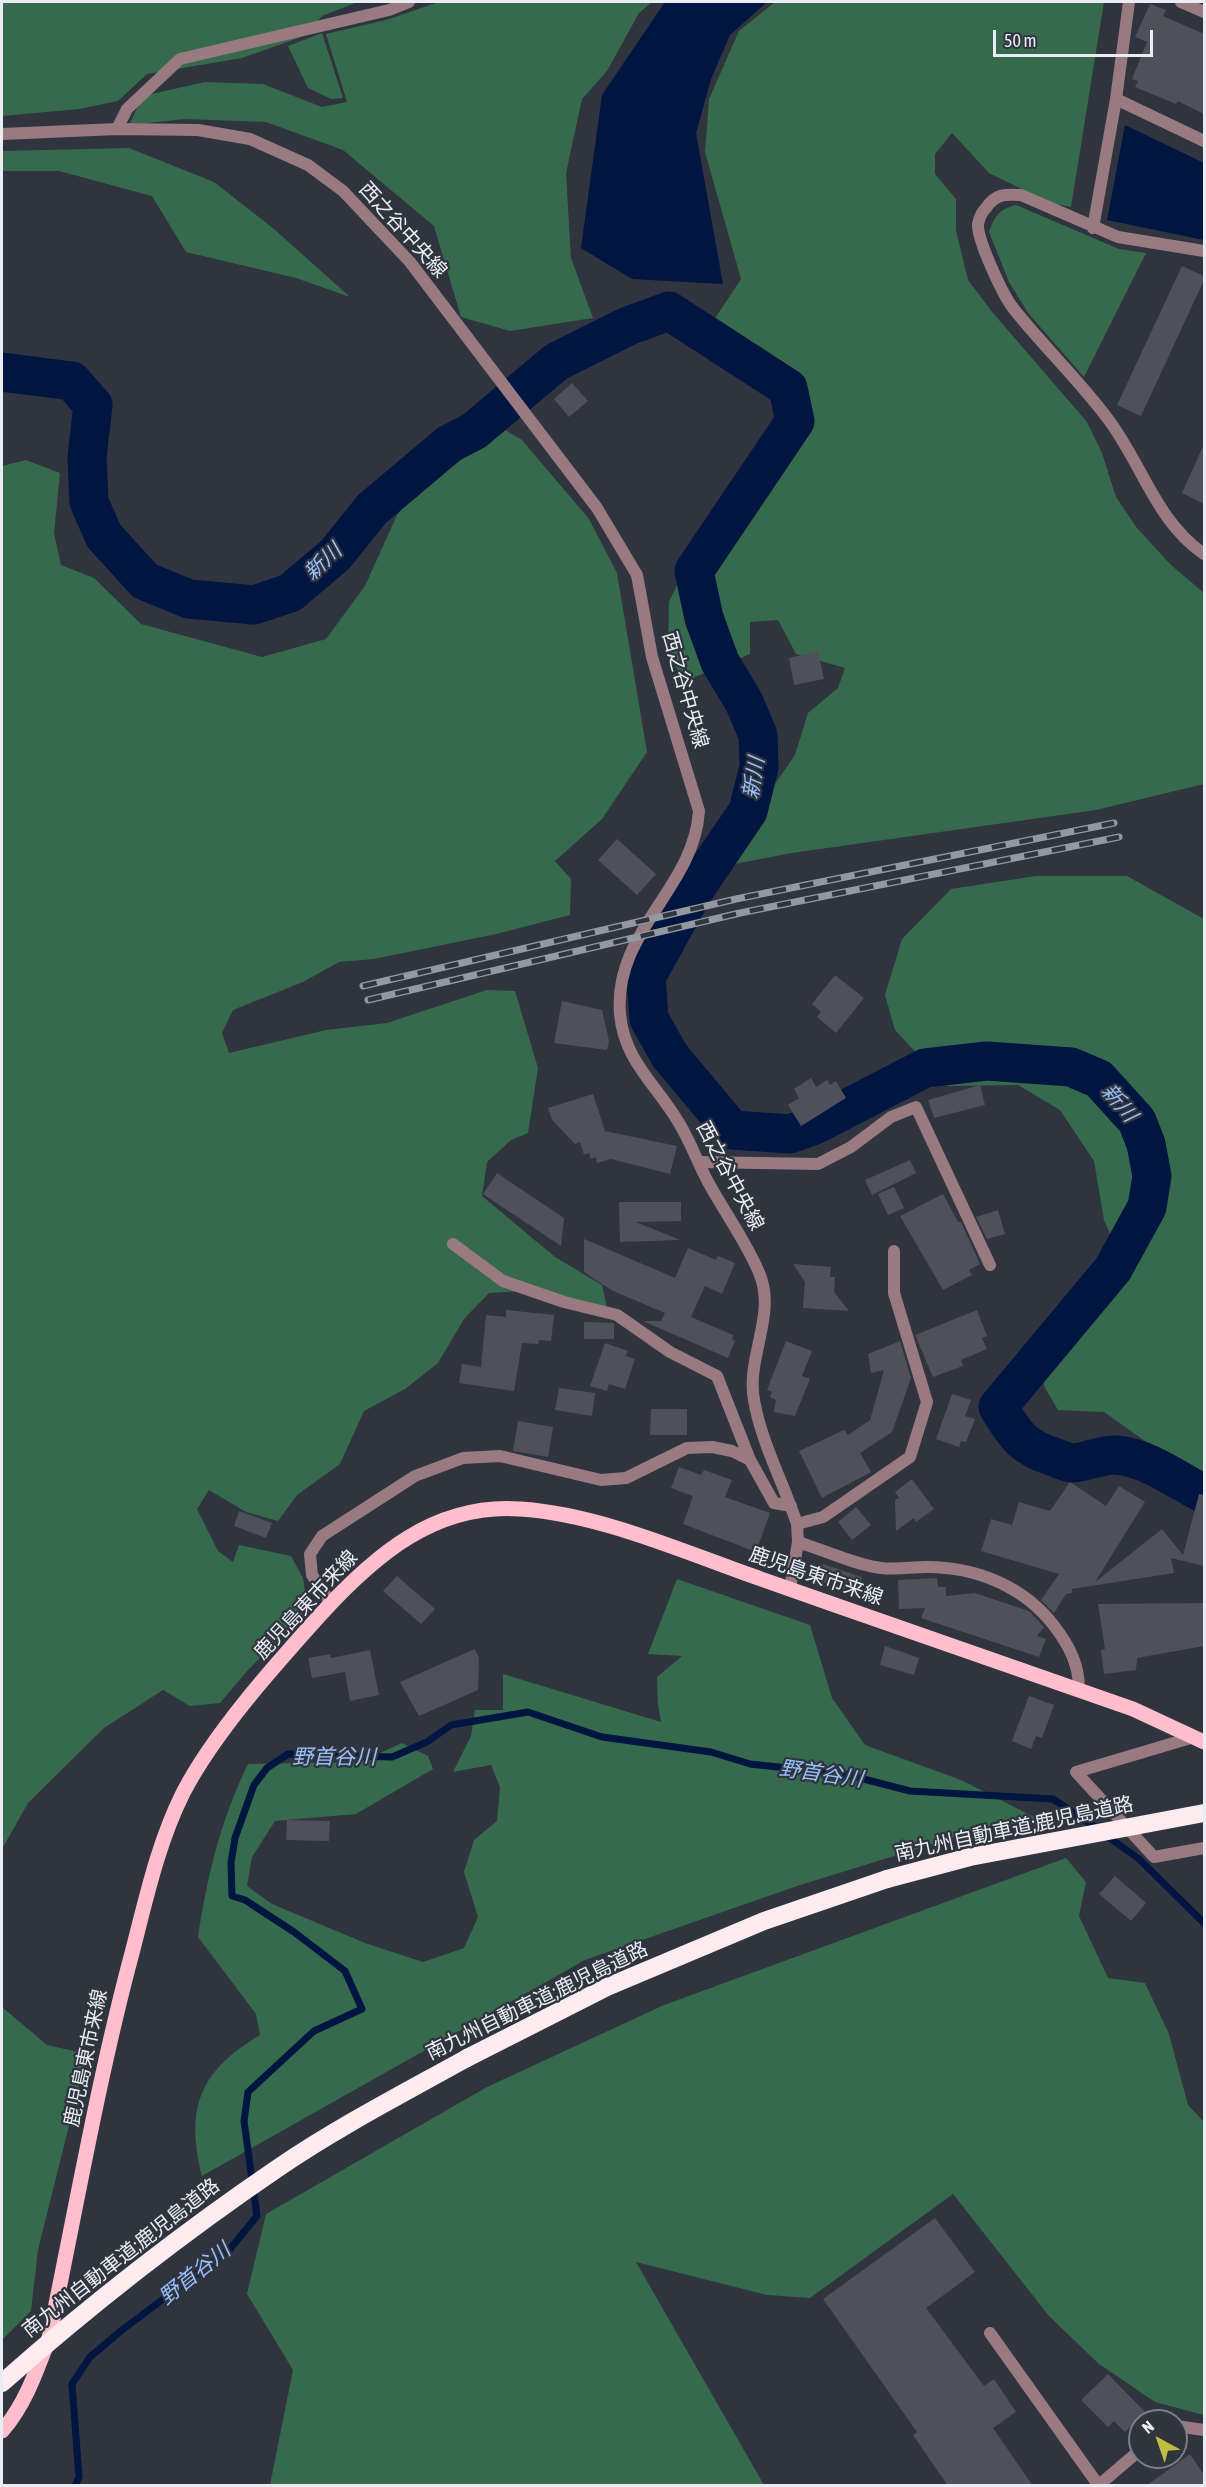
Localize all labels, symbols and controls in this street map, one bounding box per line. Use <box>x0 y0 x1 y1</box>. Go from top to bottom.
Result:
scale bar <box>996 18 1156 56</box>
text: 50 m <box>1004 30 1036 51</box>
street label: 西之谷中央線 <box>354 177 452 283</box>
water label: 新川 <box>299 538 347 586</box>
street label: 西之谷中央線 <box>657 629 713 751</box>
water label: 新川 <box>738 755 770 801</box>
water label: 新川 <box>1096 1079 1142 1127</box>
street label: 西之谷中央線 <box>691 1117 769 1235</box>
street label: 鹿児島東市来線 <box>746 1542 886 1610</box>
street label: 鹿児島東市来線 <box>249 1546 363 1664</box>
water label: 野首谷川 <box>292 1744 376 1770</box>
water label: 野首谷川 <box>778 1756 864 1792</box>
street label: 南九州自動車道;鹿児島道路 <box>892 1792 1136 1866</box>
street label: 南九州自動車道;鹿児島道路 <box>422 1937 652 2065</box>
street label: 鹿児島東市来線 <box>60 1987 112 2129</box>
street label: 南九州自動車道;鹿児島道路 <box>18 2174 224 2342</box>
water label: 野首谷川 <box>154 2238 236 2310</box>
north arrow <box>1128 2409 1188 2469</box>
text: N <box>1138 2417 1157 2437</box>

